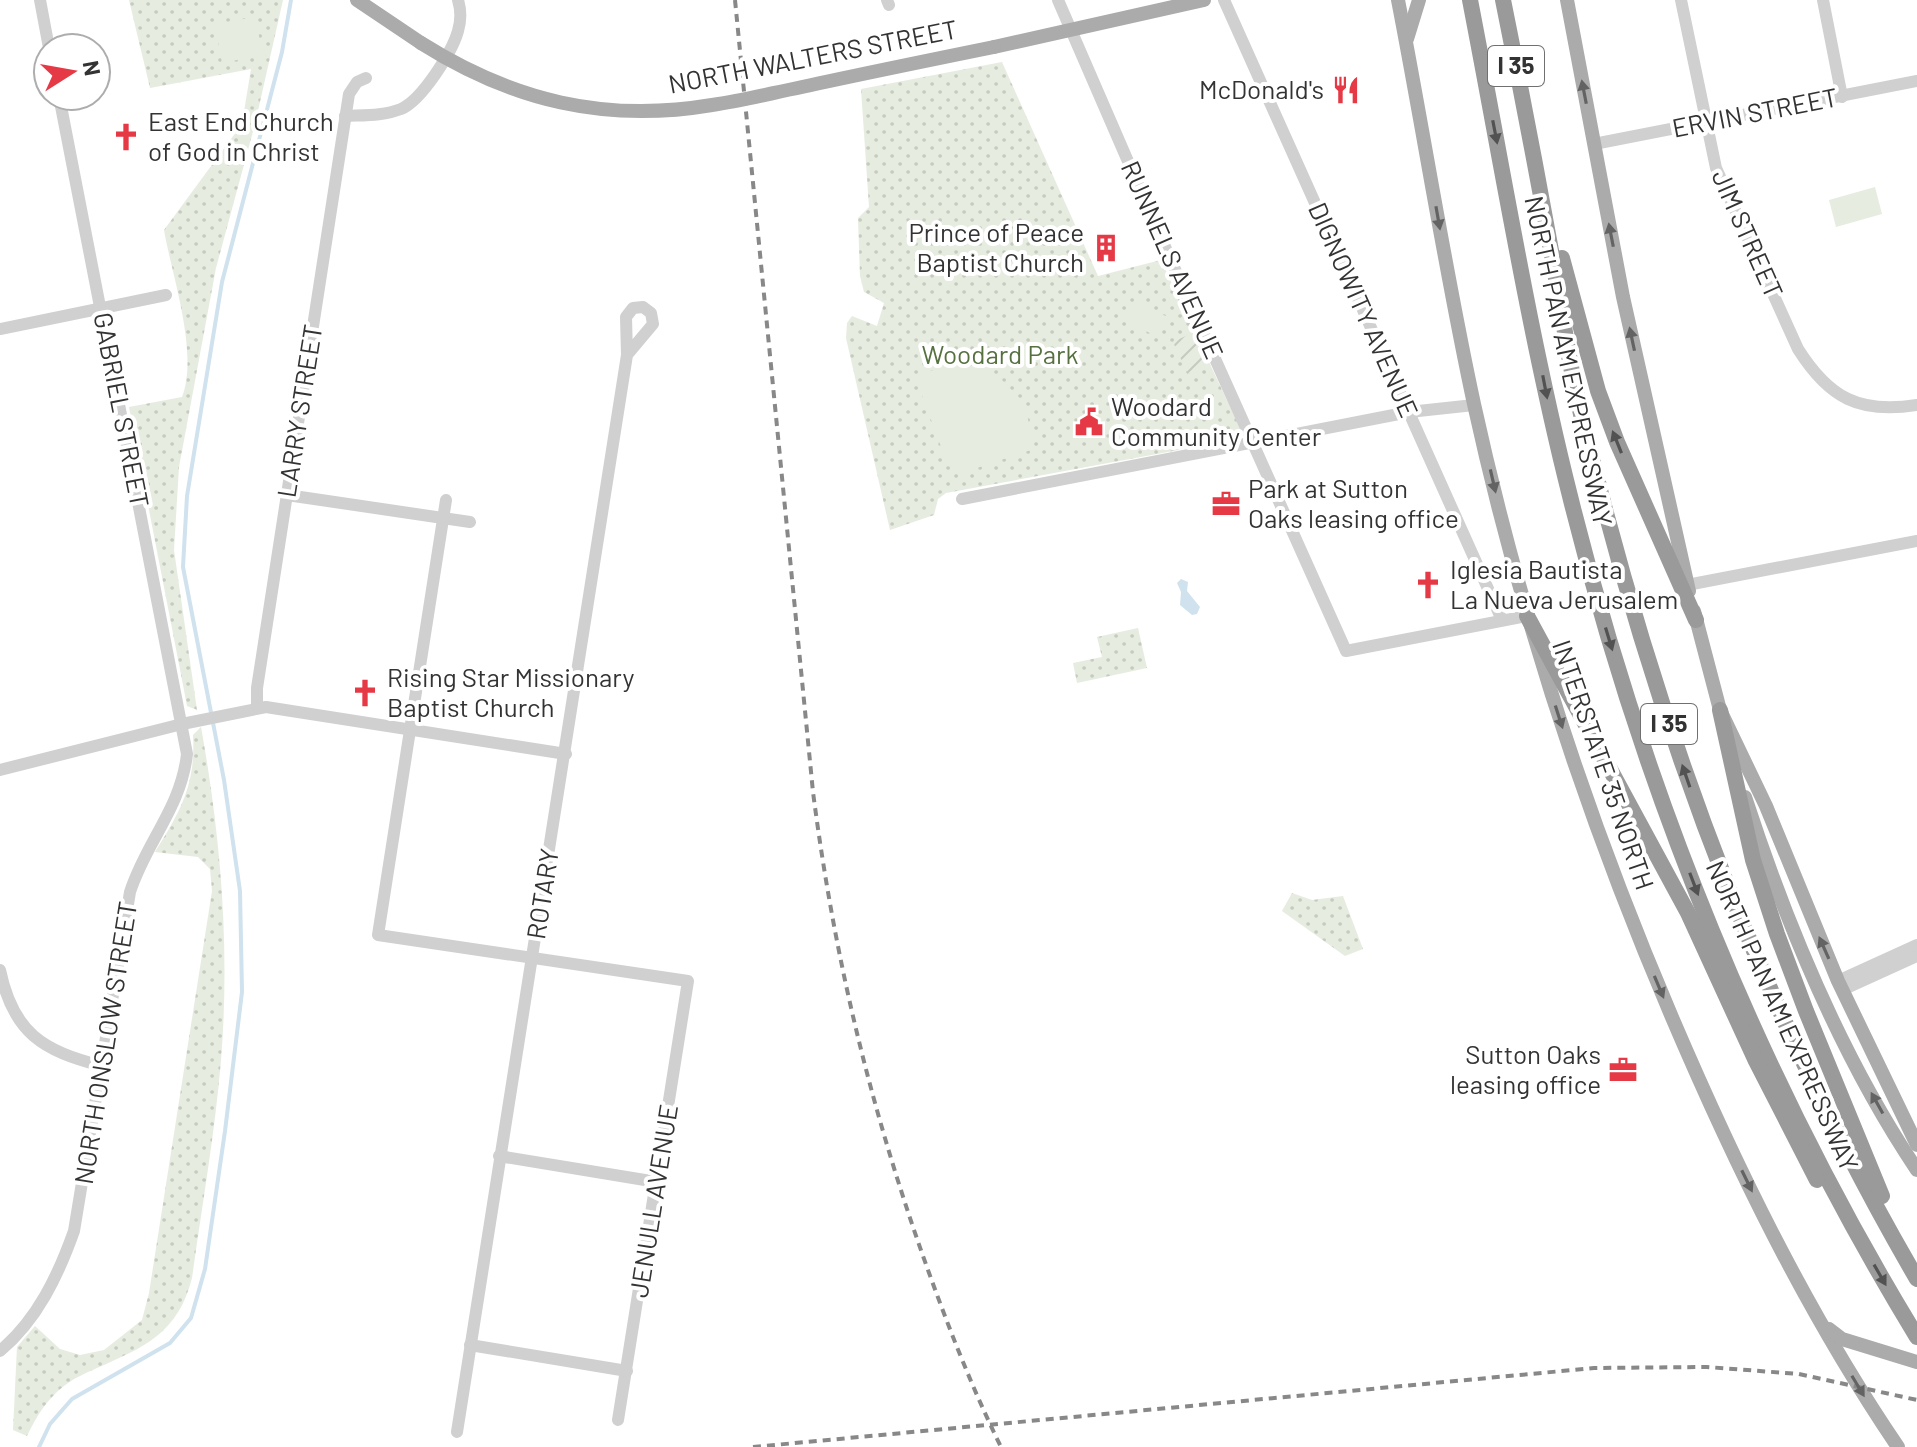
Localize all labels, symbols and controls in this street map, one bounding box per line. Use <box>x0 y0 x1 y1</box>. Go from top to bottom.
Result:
street label: NORTH WALTERS STREET <box>666 12 960 99</box>
north arrow <box>32 32 112 112</box>
road number: I 35 <box>1488 46 1544 86</box>
text: N <box>78 58 107 78</box>
place label: McDonald's <box>1199 73 1324 104</box>
restaurant icon: McDonald's <box>1331 75 1361 105</box>
one-way arrow <box>1577 79 1589 104</box>
street label: ERVIN STREET <box>1669 80 1840 143</box>
place label: East End Church of God in Christ <box>148 105 334 166</box>
one-way arrow <box>1490 119 1502 144</box>
church icon: East End Church of God in Christ <box>111 122 141 152</box>
street label: RUNNELS AVENUE <box>1116 156 1231 363</box>
street label: JIM STREET <box>1706 164 1790 302</box>
street label: NORTH PAN AM EXPRESSWAY <box>1519 193 1620 529</box>
street label: DIGNOWITY AVENUE <box>1303 197 1426 422</box>
one-way arrow <box>1432 205 1444 230</box>
place label: Prince of Peace Baptist Church <box>908 216 1084 277</box>
one-way arrow <box>1604 222 1617 247</box>
building icon: Prince of Peace Baptist Church <box>1091 233 1121 263</box>
street label: GABRIEL STREET <box>88 310 157 510</box>
street label: LARRY STREET <box>270 322 327 499</box>
one-way arrow <box>1625 326 1638 351</box>
park label: Woodard Park <box>921 338 1079 369</box>
one-way arrow <box>1540 374 1552 399</box>
place label: Woodard Community Center <box>1111 390 1322 451</box>
public building icon: Woodard Community Center <box>1074 407 1104 437</box>
one-way arrow <box>1611 430 1624 454</box>
one-way arrow <box>1487 468 1499 493</box>
place label: Park at Sutton Oaks leasing office <box>1248 472 1459 533</box>
office icon: Park at Sutton Oaks leasing office <box>1211 489 1241 519</box>
place label: Iglesia Bautista La Nueva Jerusalem <box>1450 553 1678 614</box>
church icon: Iglesia Bautista La Nueva Jerusalem <box>1413 570 1443 600</box>
one-way arrow <box>1603 627 1616 651</box>
street label: INTERSTATE 35 NORTH <box>1547 636 1662 893</box>
place label: Rising Star Missionary Baptist Church <box>387 661 635 722</box>
church icon: Rising Star Missionary Baptist Church <box>350 678 380 708</box>
road number: I 35 <box>1641 704 1697 744</box>
one-way arrow <box>1553 706 1566 730</box>
one-way arrow <box>1680 764 1692 788</box>
street label: ROTARY <box>519 846 564 941</box>
street label: NORTH PAN AM EXPRESSWAY <box>1701 855 1866 1175</box>
one-way arrow <box>1688 872 1701 896</box>
street label: NORTH ONSLOW STREET <box>67 899 142 1186</box>
one-way arrow <box>1817 936 1830 960</box>
one-way arrow <box>1653 975 1666 999</box>
place label: Sutton Oaks leasing office <box>1450 1038 1601 1099</box>
office icon: Sutton Oaks leasing office <box>1608 1055 1638 1085</box>
one-way arrow <box>1870 1092 1884 1114</box>
street label: JENULL AVENUE <box>622 1102 683 1300</box>
one-way arrow <box>1740 1170 1754 1193</box>
one-way arrow <box>1873 1264 1887 1286</box>
one-way arrow <box>1851 1375 1865 1397</box>

